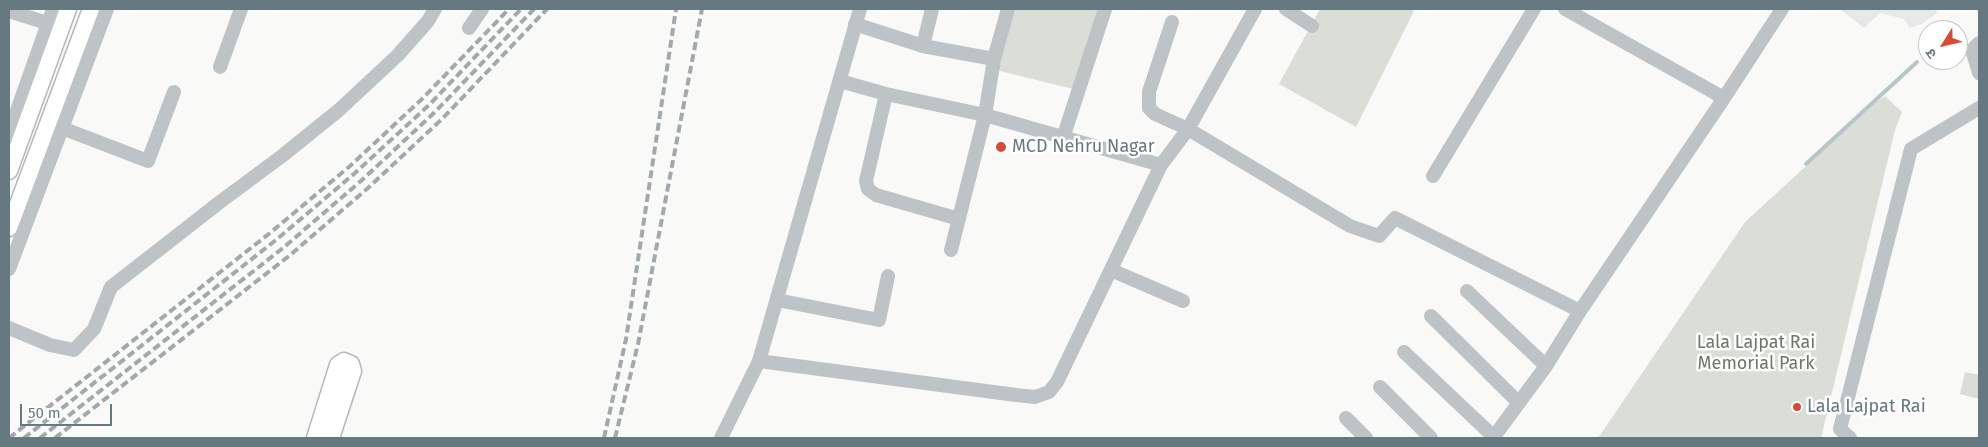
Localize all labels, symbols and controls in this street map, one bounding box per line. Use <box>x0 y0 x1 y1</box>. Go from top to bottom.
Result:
north arrow <box>1918 20 1968 70</box>
text: उ <box>1922 45 1941 62</box>
place label: MCD Nehru Nagar <box>1012 136 1155 158</box>
marker: MCD Nehru Nagar <box>994 140 1008 154</box>
park label: Lala Lajpat Rai Memorial Park <box>1697 332 1815 374</box>
scale bar <box>22 394 115 426</box>
place label: Lala Lajpat Rai <box>1807 396 1926 418</box>
marker: Lala Lajpat Rai <box>1791 401 1803 413</box>
text: 50 m <box>28 404 61 422</box>

